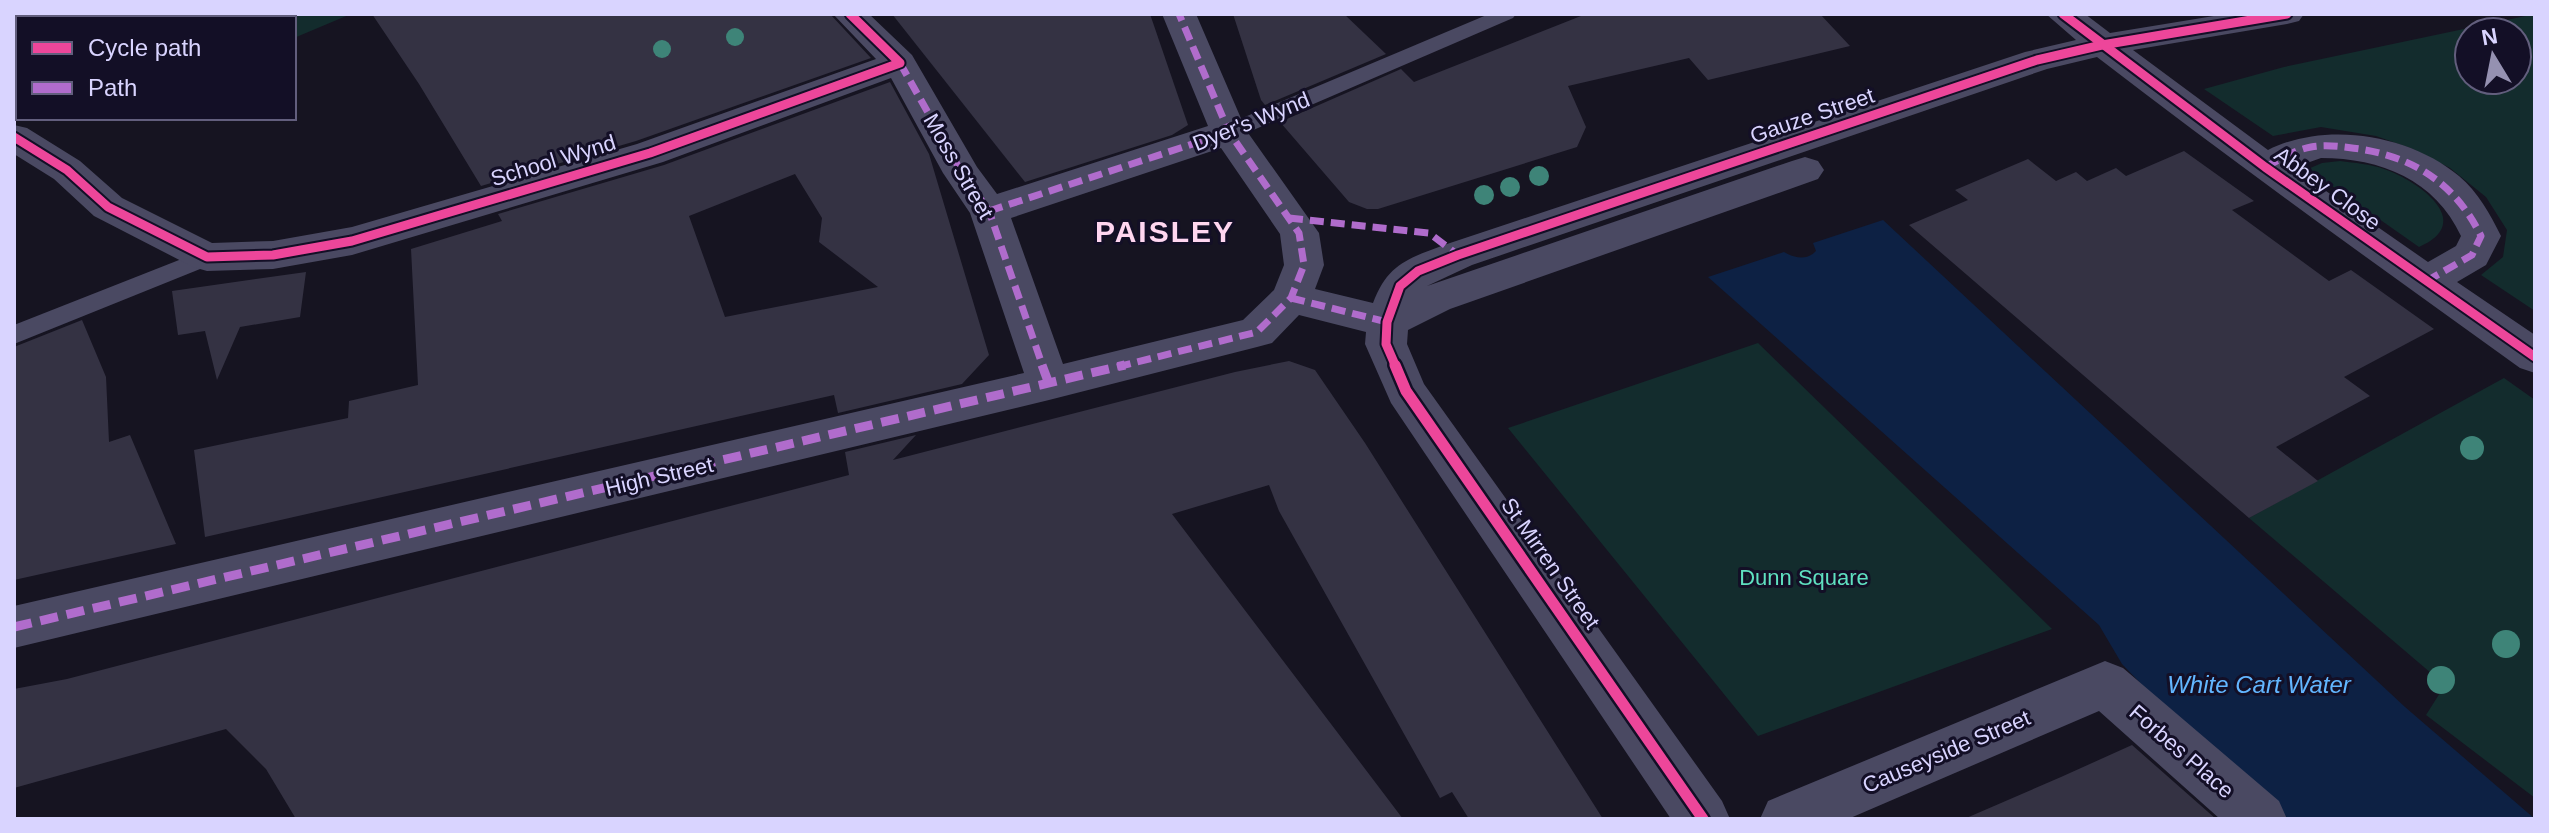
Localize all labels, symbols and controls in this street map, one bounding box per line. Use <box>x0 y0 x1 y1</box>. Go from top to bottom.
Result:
legend <box>16 16 296 120</box>
north arrow <box>2453 16 2533 96</box>
text: N <box>2480 23 2500 50</box>
text: Cycle path <box>88 34 201 61</box>
text: Path <box>88 74 137 101</box>
street label: Gauze Street <box>1747 83 1878 148</box>
street label: Dyer's Wynd <box>1189 87 1313 156</box>
street label: Moss Street <box>918 109 999 223</box>
street label: School Wynd <box>488 130 619 191</box>
street label: Abbey Close <box>2270 142 2386 235</box>
district label: PAISLEY <box>1095 215 1235 248</box>
street label: High Street <box>603 452 716 501</box>
street label: St Mirren Street <box>1496 493 1605 634</box>
park label: Dunn Square <box>1739 565 1869 590</box>
water label: White Cart Water <box>2167 671 2352 698</box>
street label: Forbes Place <box>2125 699 2239 803</box>
street label: Causeyside Street <box>1859 705 2034 798</box>

